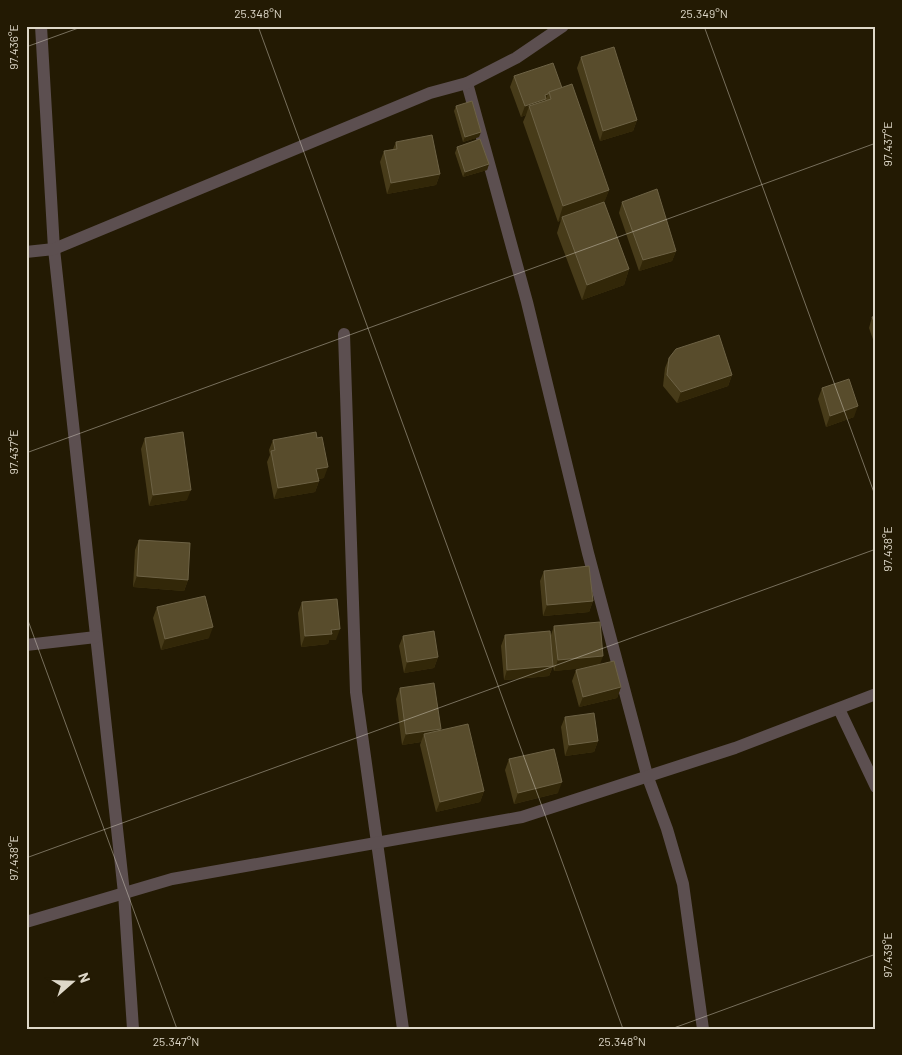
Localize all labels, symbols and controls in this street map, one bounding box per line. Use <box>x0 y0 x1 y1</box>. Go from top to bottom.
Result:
text: 25.348°N <box>234 6 282 20</box>
text: 25.349°N <box>680 6 728 20</box>
text: 97.436°E <box>6 24 20 70</box>
text: 97.437°E <box>880 121 894 167</box>
text: 97.437°E <box>6 429 20 475</box>
text: 97.438°E <box>880 526 894 572</box>
text: 97.438°E <box>6 835 20 881</box>
text: 97.439°E <box>880 932 894 978</box>
north arrow <box>48 958 98 1008</box>
text: N <box>75 970 94 985</box>
text: 25.347°N <box>153 1034 199 1048</box>
text: 25.348°N <box>598 1034 646 1048</box>

